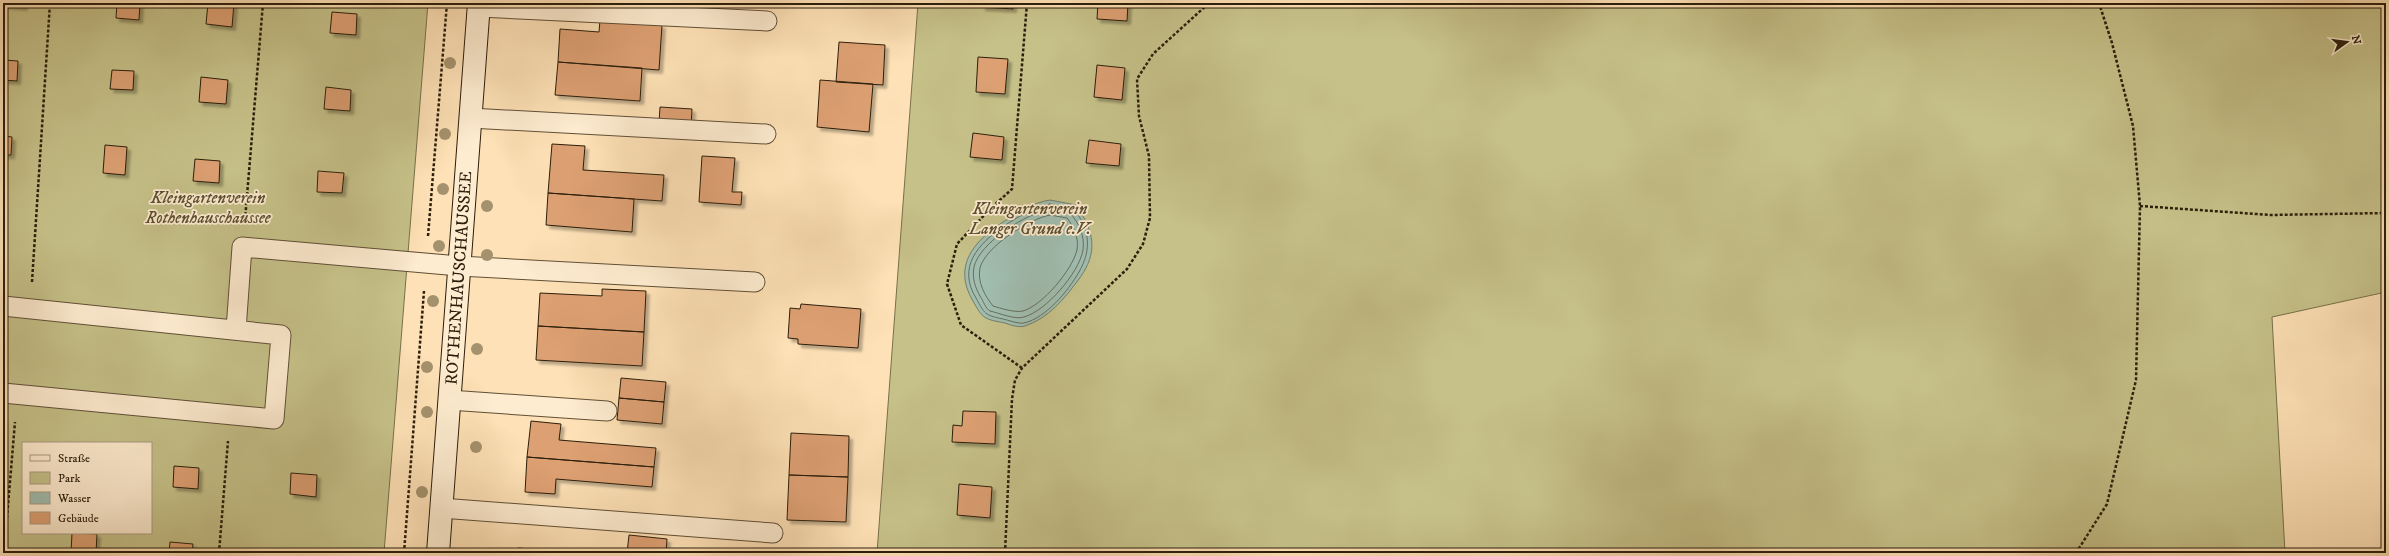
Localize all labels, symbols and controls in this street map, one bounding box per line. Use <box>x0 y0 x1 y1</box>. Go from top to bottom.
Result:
north arrow <box>2327 22 2367 62</box>
text: N <box>2348 34 2364 46</box>
street label: ROTHENHAUSCHAUSSEE <box>441 170 477 386</box>
park label: Kleingartenverein Rothenhauschaussee <box>145 187 272 229</box>
park label: Kleingartenverein Langer Grund e.V. <box>968 198 1093 240</box>
legend <box>22 442 152 534</box>
text: Straße <box>58 451 90 466</box>
text: Park <box>58 471 80 486</box>
text: Wasser <box>57 491 91 506</box>
text: Gebäude <box>58 511 99 526</box>

